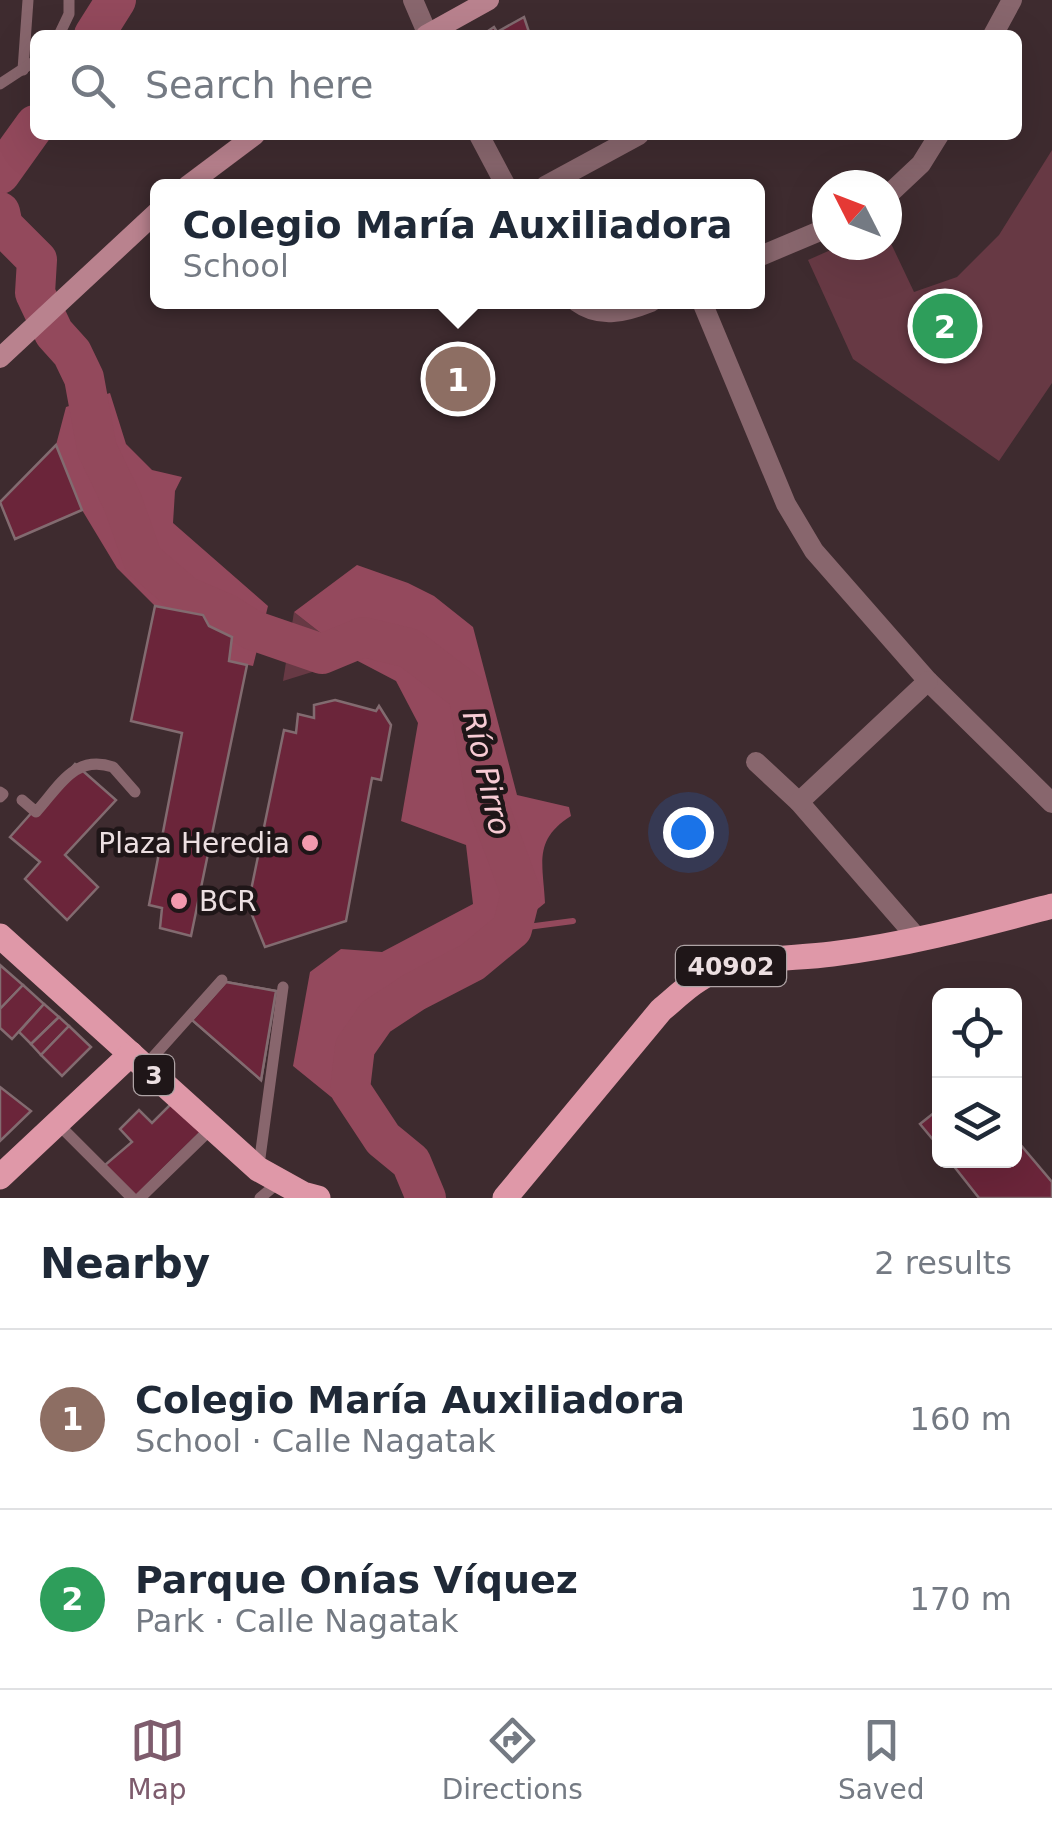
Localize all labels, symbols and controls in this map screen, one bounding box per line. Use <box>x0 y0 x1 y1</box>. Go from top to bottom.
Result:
search box <box>30 30 1022 140</box>
icon: search <box>65 58 120 113</box>
text: Search here <box>145 63 373 107</box>
north arrow <box>812 170 902 260</box>
popup <box>150 179 765 309</box>
text: Colegio María Auxiliadora <box>183 203 732 247</box>
text: School <box>183 247 289 285</box>
pin: 2 <box>912 288 978 364</box>
pin: 1 <box>426 342 490 416</box>
water label: Río Pirro <box>456 707 518 839</box>
your location <box>663 807 714 858</box>
place label: Plaza Heredia <box>98 827 290 860</box>
marker: Plaza Heredia <box>299 832 321 854</box>
place label: BCR <box>199 885 257 918</box>
marker: BCR <box>168 890 190 912</box>
road number: 40902 <box>676 946 786 986</box>
map controls <box>932 988 1022 1168</box>
button: locate <box>932 988 1022 1078</box>
road number: 3 <box>134 1055 174 1095</box>
button: layers <box>932 1078 1022 1168</box>
text: Nearby <box>40 1239 210 1288</box>
text: 2 results <box>874 1244 1012 1282</box>
text: Colegio María Auxiliadora <box>135 1378 685 1422</box>
text: 1 <box>61 1400 84 1438</box>
text: 160 m <box>910 1400 1012 1438</box>
text: School · Calle Nagatak <box>135 1422 496 1460</box>
text: Parque Onías Víquez <box>135 1558 578 1602</box>
text: 2 <box>61 1580 84 1618</box>
text: 170 m <box>910 1580 1012 1618</box>
text: Park · Calle Nagatak <box>135 1602 458 1640</box>
tab: Map <box>128 1713 187 1806</box>
tab: Directions <box>442 1713 583 1806</box>
tab: Saved <box>838 1713 924 1806</box>

